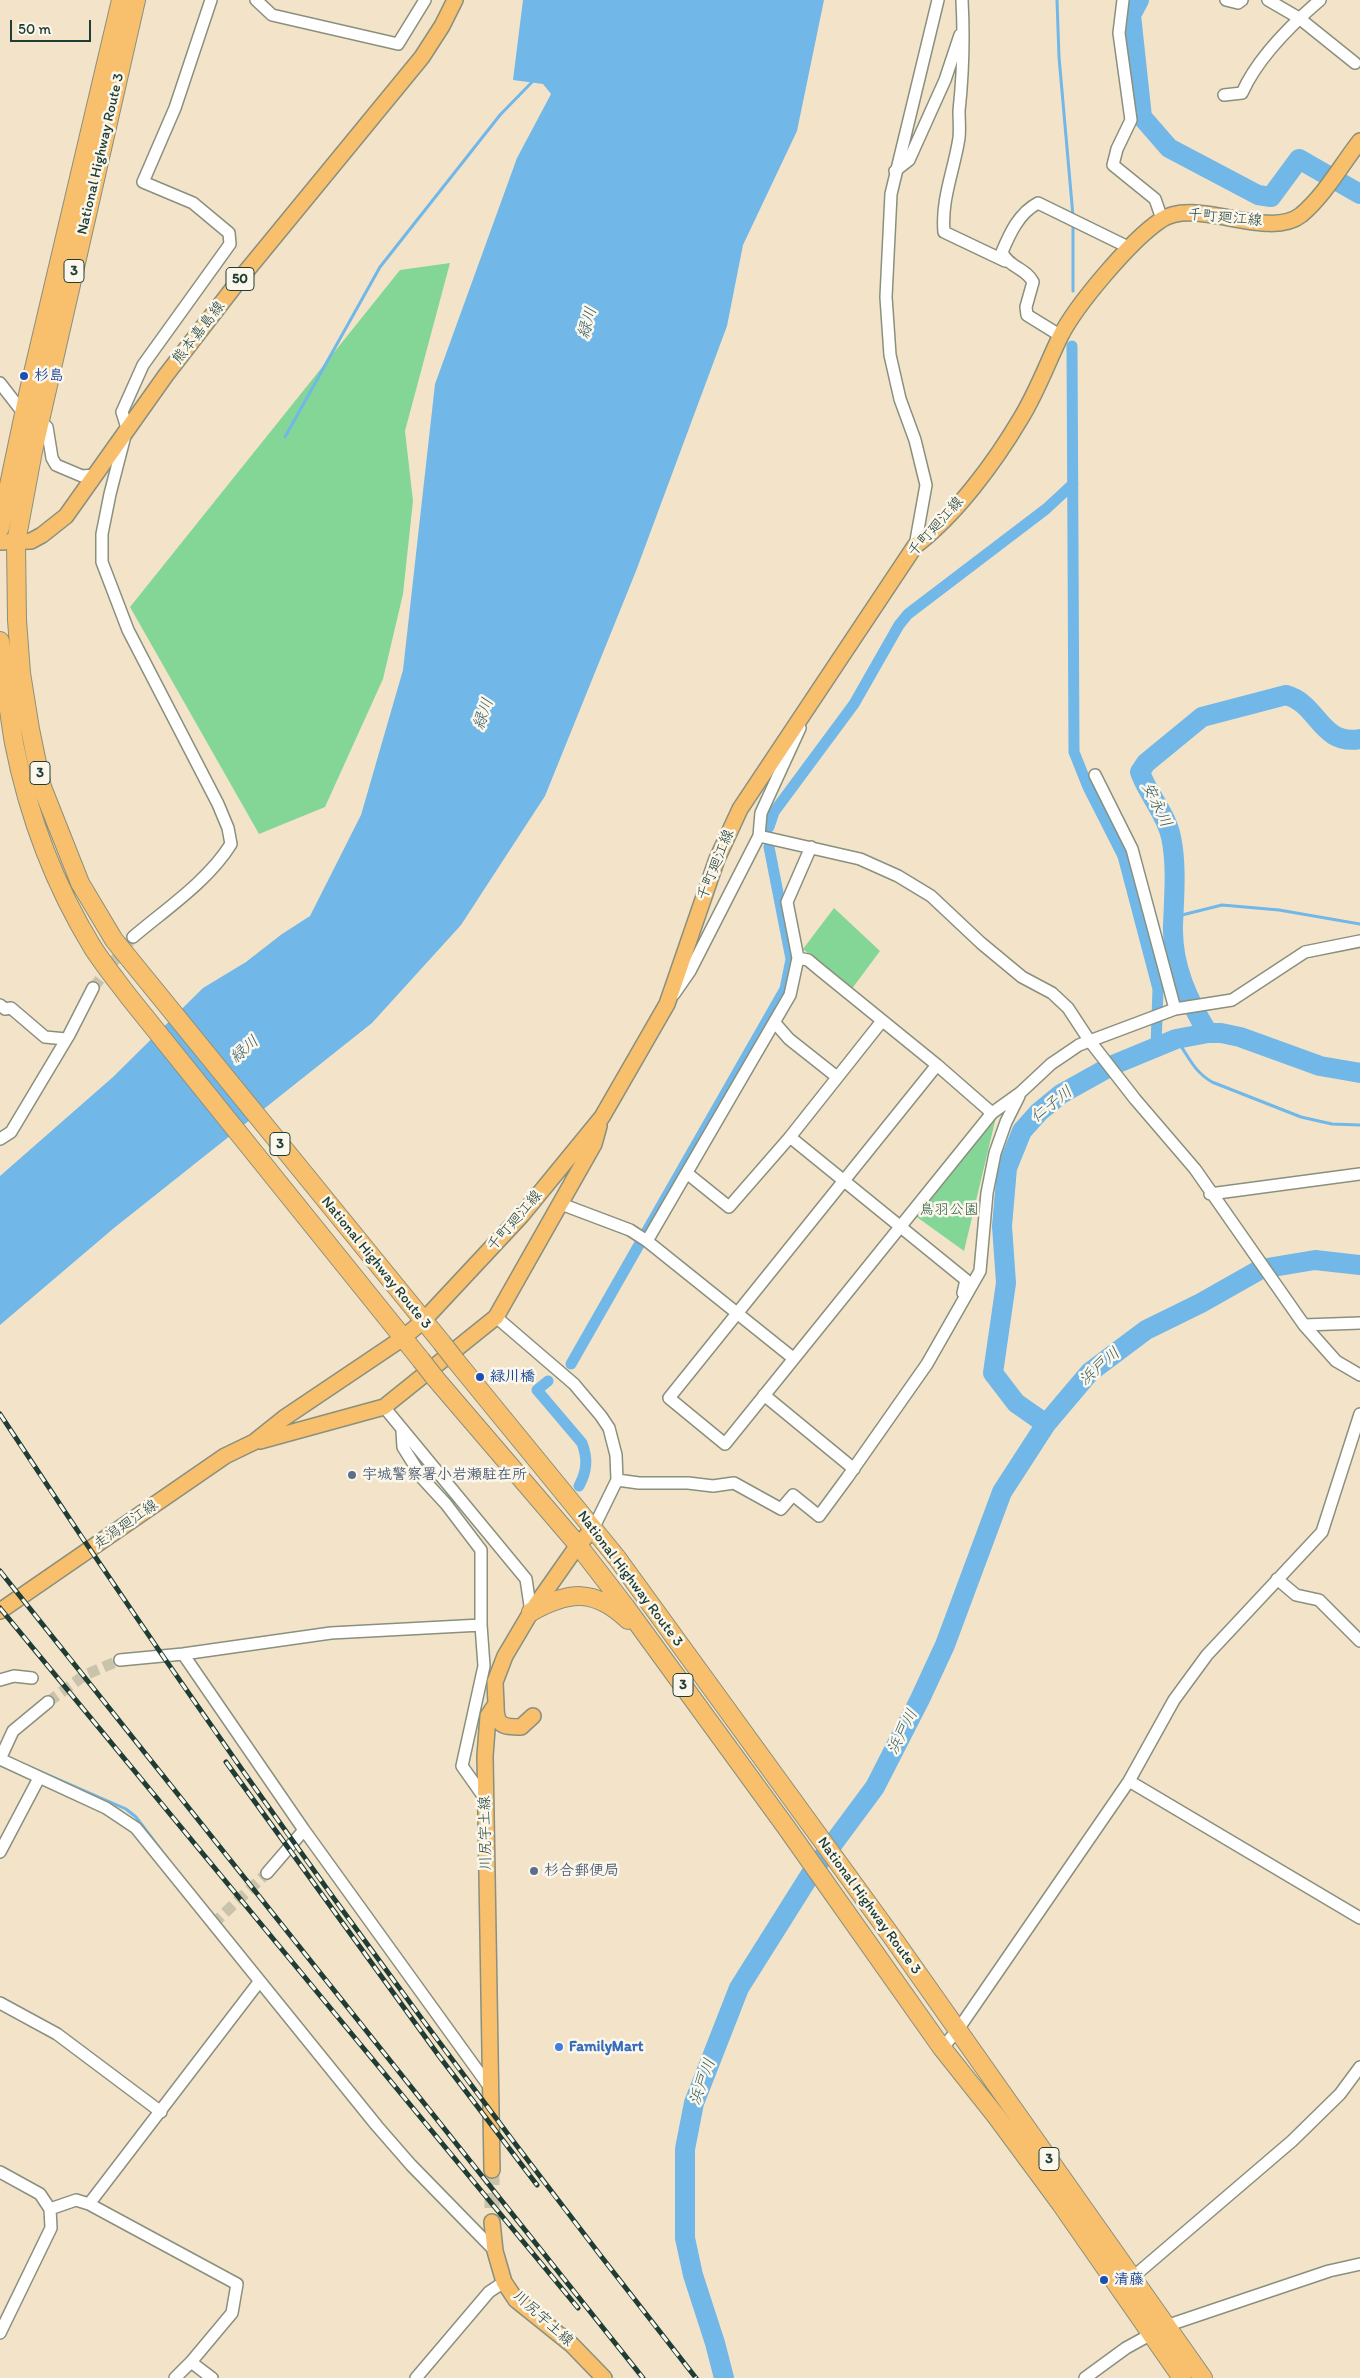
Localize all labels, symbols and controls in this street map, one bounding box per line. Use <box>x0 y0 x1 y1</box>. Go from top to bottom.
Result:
scale bar <box>12 10 94 42</box>
text: 50 m <box>18 20 51 38</box>
street label: National Highway Route 3 <box>74 71 128 237</box>
street label: 千町廻江線 <box>1187 206 1263 230</box>
road number: 3 <box>64 260 84 282</box>
road number: 50 <box>226 268 254 290</box>
street label: 熊本嘉島線 <box>169 298 229 368</box>
water label: 緑川 <box>574 305 602 341</box>
place label: 杉島 <box>34 367 64 385</box>
marker: 杉島 <box>18 370 30 382</box>
street label: 千町廻江線 <box>904 493 968 561</box>
water label: 緑川 <box>470 696 498 732</box>
road number: 3 <box>30 761 50 784</box>
water label: 安永川 <box>1137 779 1175 831</box>
street label: 千町廻江線 <box>694 827 738 903</box>
water label: 緑川 <box>227 1032 263 1068</box>
water label: 仁子川 <box>1027 1083 1077 1127</box>
road number: 3 <box>270 1132 290 1156</box>
street label: 千町廻江線 <box>484 1187 546 1255</box>
street label: National Highway Route 3 <box>317 1193 435 1333</box>
park label: 鳥羽公園 <box>919 1201 979 1219</box>
water label: 浜戸川 <box>1076 1344 1124 1390</box>
place label: 緑川橋 <box>490 1368 535 1386</box>
marker: 緑川橋 <box>474 1371 486 1383</box>
place label: 宇城警察署小岩瀬駐在所 <box>362 1466 527 1484</box>
marker: 宇城警察署小岩瀬駐在所 <box>346 1469 358 1481</box>
street label: 走潟廻江線 <box>90 1496 162 1554</box>
street label: National Highway Route 3 <box>573 1508 687 1650</box>
road number: 3 <box>673 1674 693 1696</box>
water label: 浜戸川 <box>884 1706 922 1758</box>
street label: 川尻宇土線 <box>476 1795 496 1871</box>
street label: National Highway Route 3 <box>813 1834 925 1978</box>
place label: 杉合郵便局 <box>544 1862 619 1880</box>
marker: 杉合郵便局 <box>528 1865 540 1877</box>
place label: FamilyMart <box>569 2038 643 2056</box>
marker: FamilyMart <box>553 2041 565 2053</box>
water label: 浜戸川 <box>686 2056 720 2108</box>
road number: 3 <box>1039 2148 1059 2170</box>
place label: 清藤 <box>1114 2271 1144 2289</box>
marker: 清藤 <box>1098 2274 1110 2286</box>
street label: 川尻宇土線 <box>509 2287 577 2351</box>

